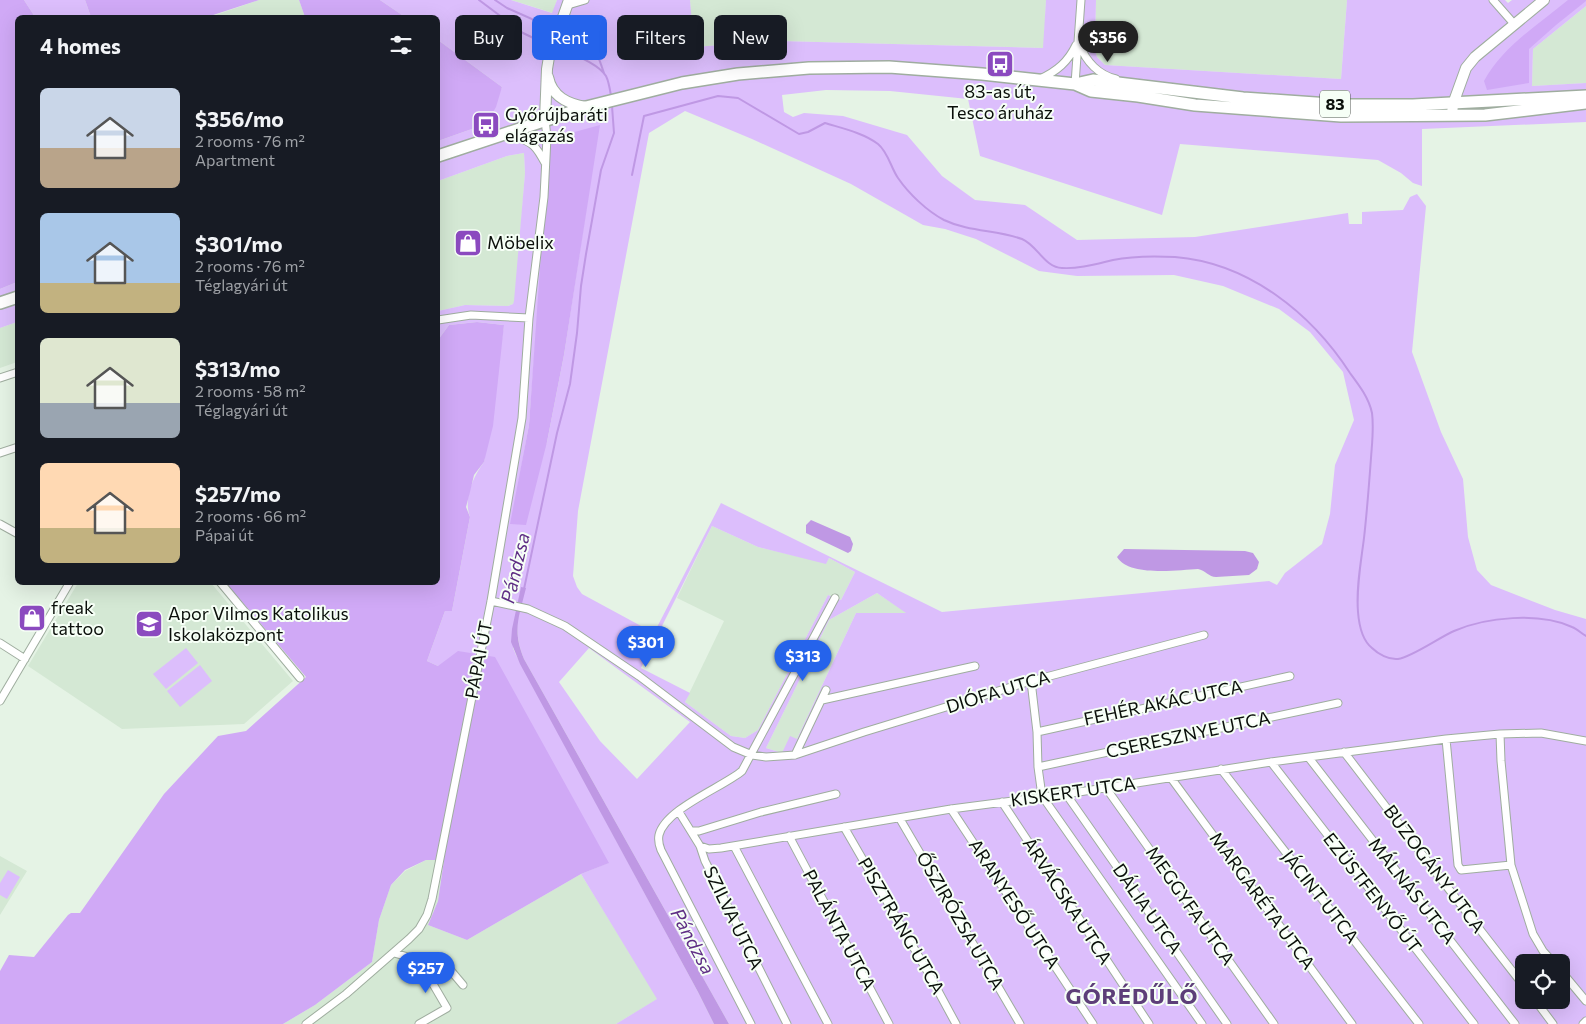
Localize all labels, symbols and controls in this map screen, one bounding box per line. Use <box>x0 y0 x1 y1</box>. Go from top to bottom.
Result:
chip: Buy <box>455 15 522 60</box>
chip: Rent <box>532 15 607 60</box>
chip: Filters <box>617 15 704 60</box>
chip: New <box>714 15 787 60</box>
pin: $356 <box>1078 20 1138 63</box>
text: $356 <box>1089 27 1127 46</box>
icon: filters <box>387 31 415 59</box>
text: 4 homes <box>40 33 121 58</box>
bus stop icon: 83-as út, Tesco áruház <box>985 49 1015 79</box>
place label: 83-as út, Tesco áruház <box>947 80 1053 123</box>
road number: 83 <box>1320 90 1350 118</box>
place label: Győrújbaráti elágazás <box>505 103 608 146</box>
text: $356/mo <box>195 106 284 131</box>
icon: home <box>80 108 140 168</box>
bus stop icon: Győrújbaráti elágazás <box>471 110 501 140</box>
text: 2 rooms · 76 m² <box>195 131 305 150</box>
text: Apartment <box>195 150 275 169</box>
shop icon: Möbelix <box>453 228 483 258</box>
text: $301/mo <box>195 231 282 256</box>
place label: Möbelix <box>487 231 554 253</box>
icon: home <box>80 233 140 293</box>
text: 2 rooms · 76 m² <box>195 256 305 275</box>
text: Téglagyári út <box>195 275 288 294</box>
text: $313/mo <box>195 356 280 381</box>
icon: home <box>80 358 140 418</box>
text: 2 rooms · 58 m² <box>195 381 306 400</box>
text: Téglagyári út <box>195 400 288 419</box>
text: $257/mo <box>195 481 281 506</box>
icon: home <box>80 483 140 543</box>
text: 2 rooms · 66 m² <box>195 506 306 525</box>
text: Pápai út <box>195 525 254 544</box>
water label: Pándzsa <box>495 530 534 605</box>
place label: freak tattoo <box>51 596 104 639</box>
place label: Apor Vilmos Katolikus Iskolaközpont <box>168 602 349 645</box>
shop icon: freak tattoo <box>17 603 47 633</box>
school or university icon: Apor Vilmos Katolikus Iskolaközpont <box>134 609 164 639</box>
street label: PÁPAI ÚT <box>460 619 496 701</box>
pin: $301 <box>616 626 676 668</box>
text: $301 <box>628 632 664 651</box>
pin: $313 <box>773 640 833 682</box>
text: $313 <box>785 646 821 665</box>
street label: DIÓFA UTCA <box>943 665 1052 717</box>
street label: FEHÉR AKÁC UTCA <box>1081 674 1244 730</box>
street label: CSERESZNYE UTCA <box>1104 706 1272 762</box>
street label: KISKERT UTCA <box>1009 771 1137 811</box>
street label: BUZOGÁNY UTCA <box>1380 800 1490 937</box>
street label: MARGARÉTA UTCA <box>1206 827 1320 973</box>
street label: EZÜSTFENYŐ ÚT <box>1319 828 1426 957</box>
street label: ÁRVÁCSKA UTCA <box>1019 833 1117 968</box>
street label: MÁLNÁS UTCA <box>1364 833 1461 948</box>
street label: ARANYESŐ UTCA <box>965 834 1065 973</box>
street label: MEGGYFA UTCA <box>1142 842 1240 969</box>
street label: JÁCINT UTCA <box>1278 846 1364 947</box>
street label: ŐSZIRÓZSA UTCA <box>912 847 1009 994</box>
street label: PISZTRÁNG UTCA <box>854 853 950 998</box>
street label: DÁLIA UTCA <box>1109 859 1187 958</box>
street label: SZILVA UTCA <box>699 862 768 973</box>
street label: PALÁNTA UTCA <box>799 865 881 994</box>
water label: Pándzsa <box>666 904 720 978</box>
pin: $257 <box>396 952 456 994</box>
map controls <box>1515 954 1570 1009</box>
button: locate <box>1515 954 1570 1009</box>
text: $257 <box>408 958 444 977</box>
district label: GÓRÉDŰLŐ <box>1066 982 1198 1009</box>

